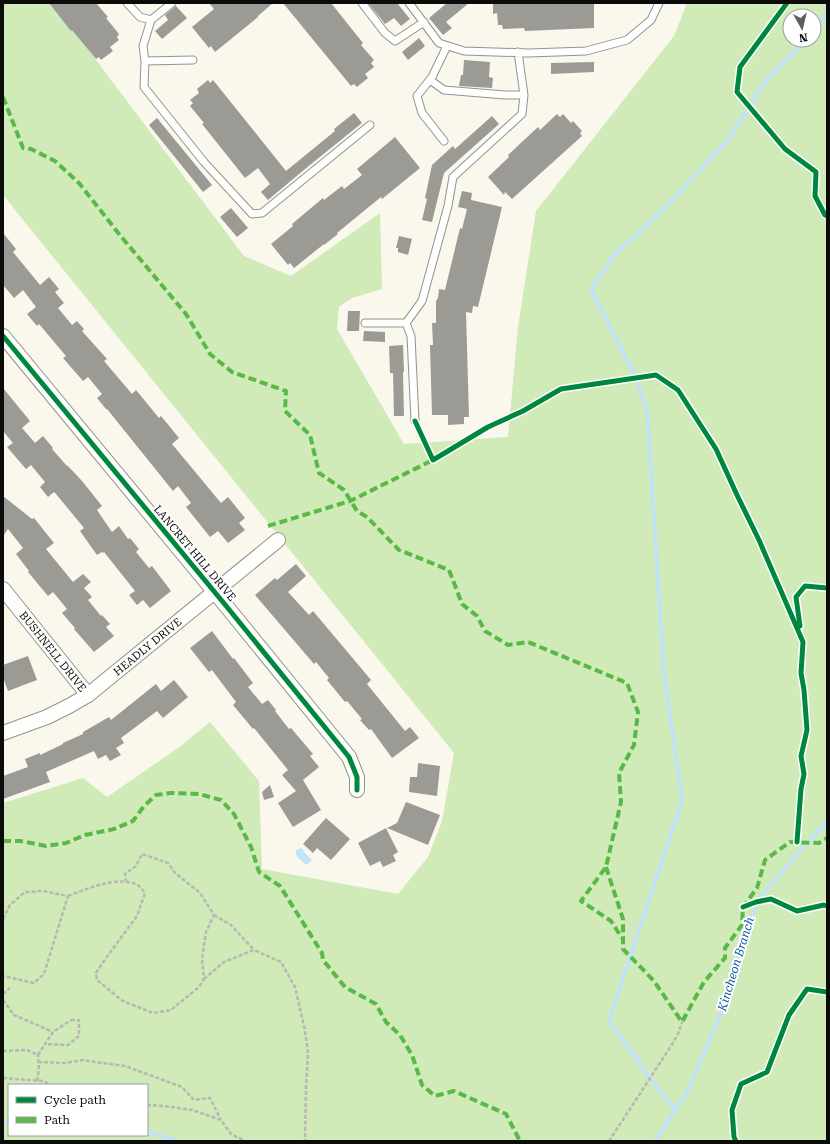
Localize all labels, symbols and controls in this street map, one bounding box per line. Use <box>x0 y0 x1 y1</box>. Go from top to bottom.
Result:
north arrow <box>782 8 822 48</box>
text: N <box>798 30 808 45</box>
street label: LANCRET HILL DRIVE <box>151 503 238 604</box>
street label: BUSHNELL DRIVE <box>17 609 89 695</box>
street label: HEADLY DRIVE <box>111 615 184 679</box>
water label: Kincheon Branch <box>715 915 757 1014</box>
legend <box>8 1084 148 1136</box>
text: Cycle path <box>44 1093 106 1107</box>
text: Path <box>44 1113 70 1127</box>

